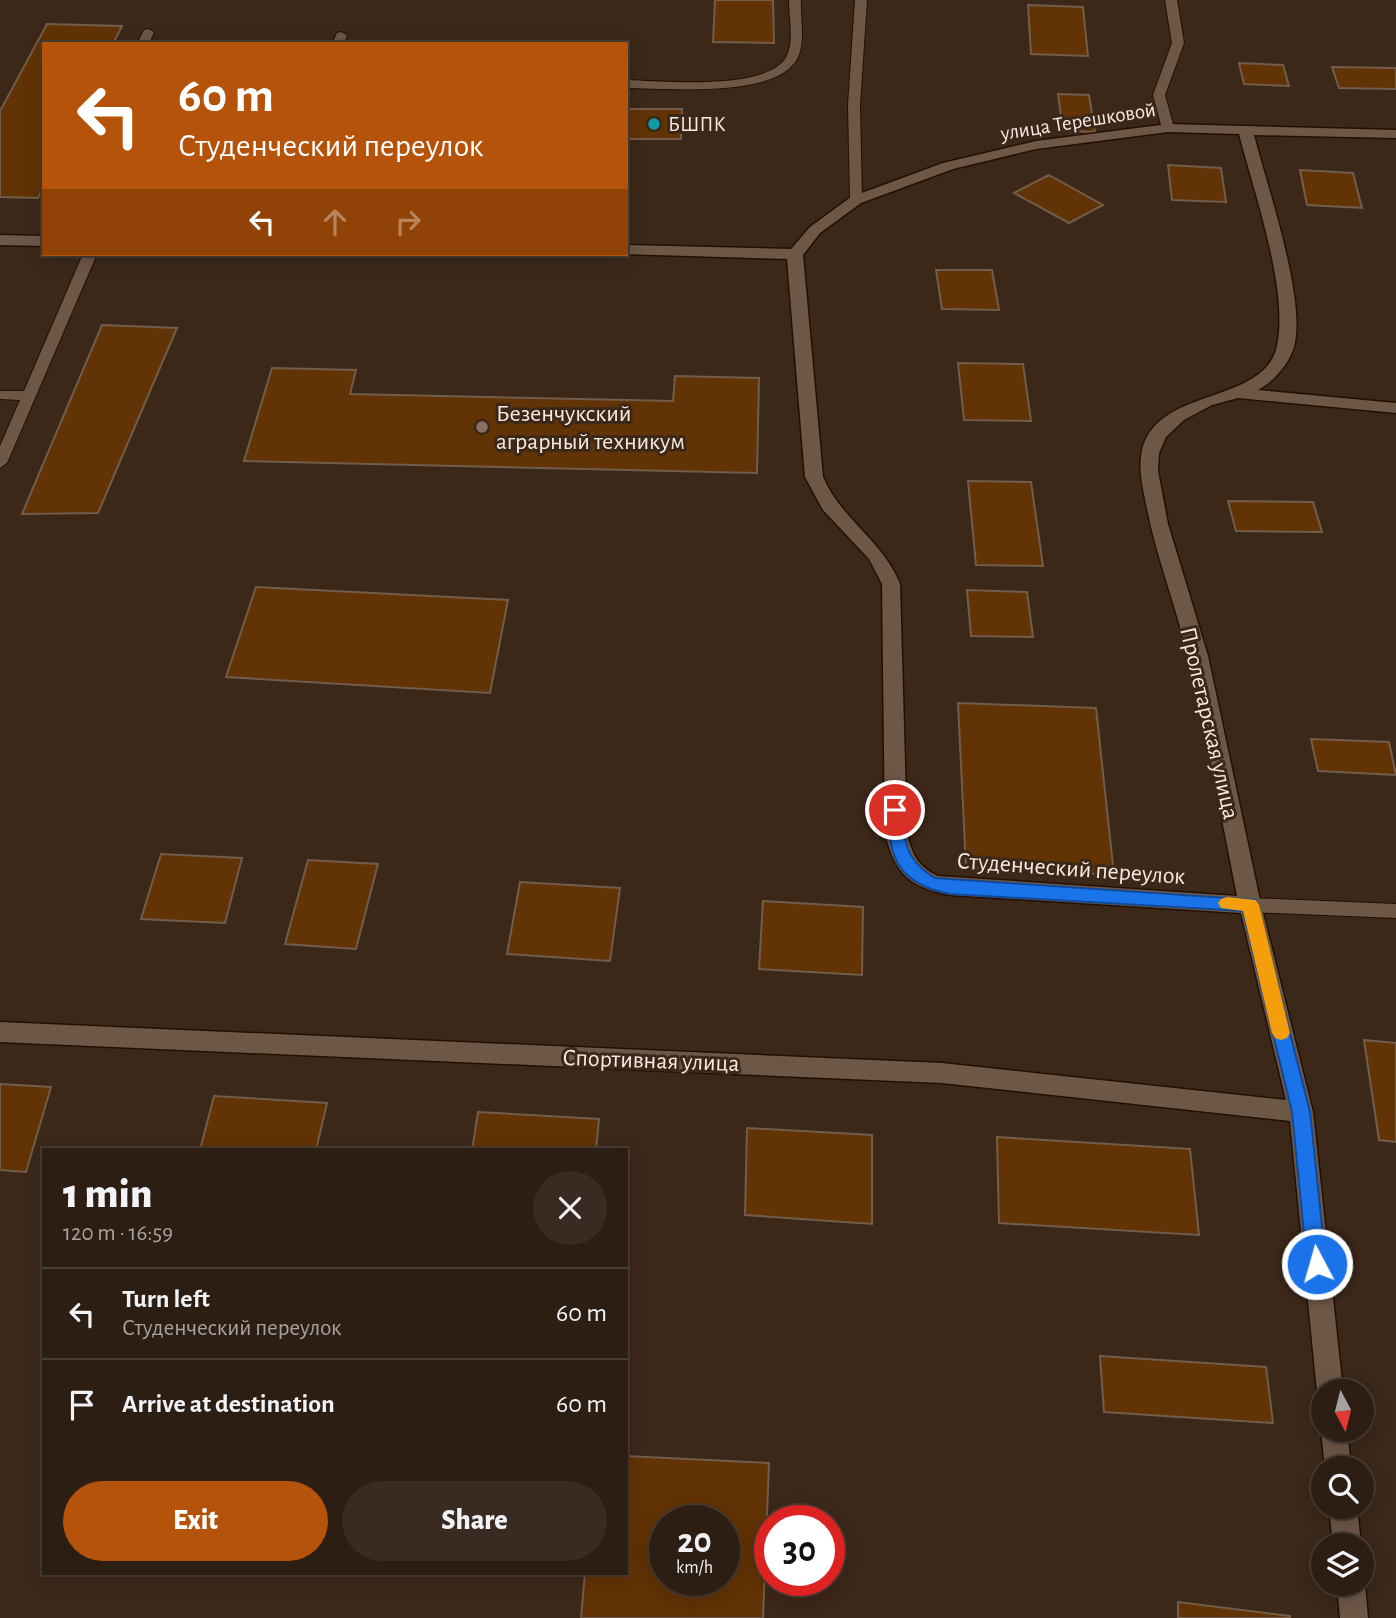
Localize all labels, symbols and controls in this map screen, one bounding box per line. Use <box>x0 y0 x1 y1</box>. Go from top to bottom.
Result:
icon: left <box>63 70 154 161</box>
text: 60 m <box>178 72 274 121</box>
street label: улица Терешковой <box>998 99 1157 144</box>
place label: БШПК <box>668 114 726 135</box>
marker: БШПК <box>646 116 662 132</box>
text: Студенческий переулок <box>178 130 484 162</box>
icon: left <box>243 203 281 241</box>
icon: ahead <box>316 203 354 241</box>
icon: right <box>389 203 427 241</box>
place label: Безенчукский аграрный техникум <box>496 402 685 454</box>
marker: Безенчукский аграрный техникум <box>474 419 490 435</box>
street label: Пролетарская улица <box>1175 625 1243 822</box>
pin <box>865 780 925 840</box>
icon: arrive <box>876 791 914 829</box>
street label: Студенческий переулок <box>956 849 1186 889</box>
street label: Спортивная улица <box>562 1046 740 1076</box>
button: close <box>533 1171 607 1245</box>
text: 1 min <box>63 1173 152 1215</box>
text: 120 m · 16:59 <box>63 1222 173 1245</box>
position arrow <box>1280 1227 1354 1301</box>
text: Turn left <box>122 1286 210 1312</box>
icon: left <box>63 1295 101 1333</box>
text: 60 m <box>556 1300 607 1326</box>
text: Студенческий переулок <box>122 1317 342 1340</box>
north arrow <box>1311 1379 1374 1442</box>
map controls <box>1311 1379 1374 1596</box>
icon: arrive <box>63 1386 101 1424</box>
text: Arrive at destination <box>122 1391 335 1417</box>
text: 60 m <box>556 1391 607 1417</box>
button: search <box>1311 1456 1374 1519</box>
button: Exit <box>63 1481 328 1561</box>
button: Share <box>342 1481 607 1561</box>
speed limit sign: 30 <box>754 1505 845 1596</box>
text: 20 <box>677 1524 712 1559</box>
button: layers <box>1311 1533 1374 1596</box>
text: km/h <box>676 1559 713 1577</box>

